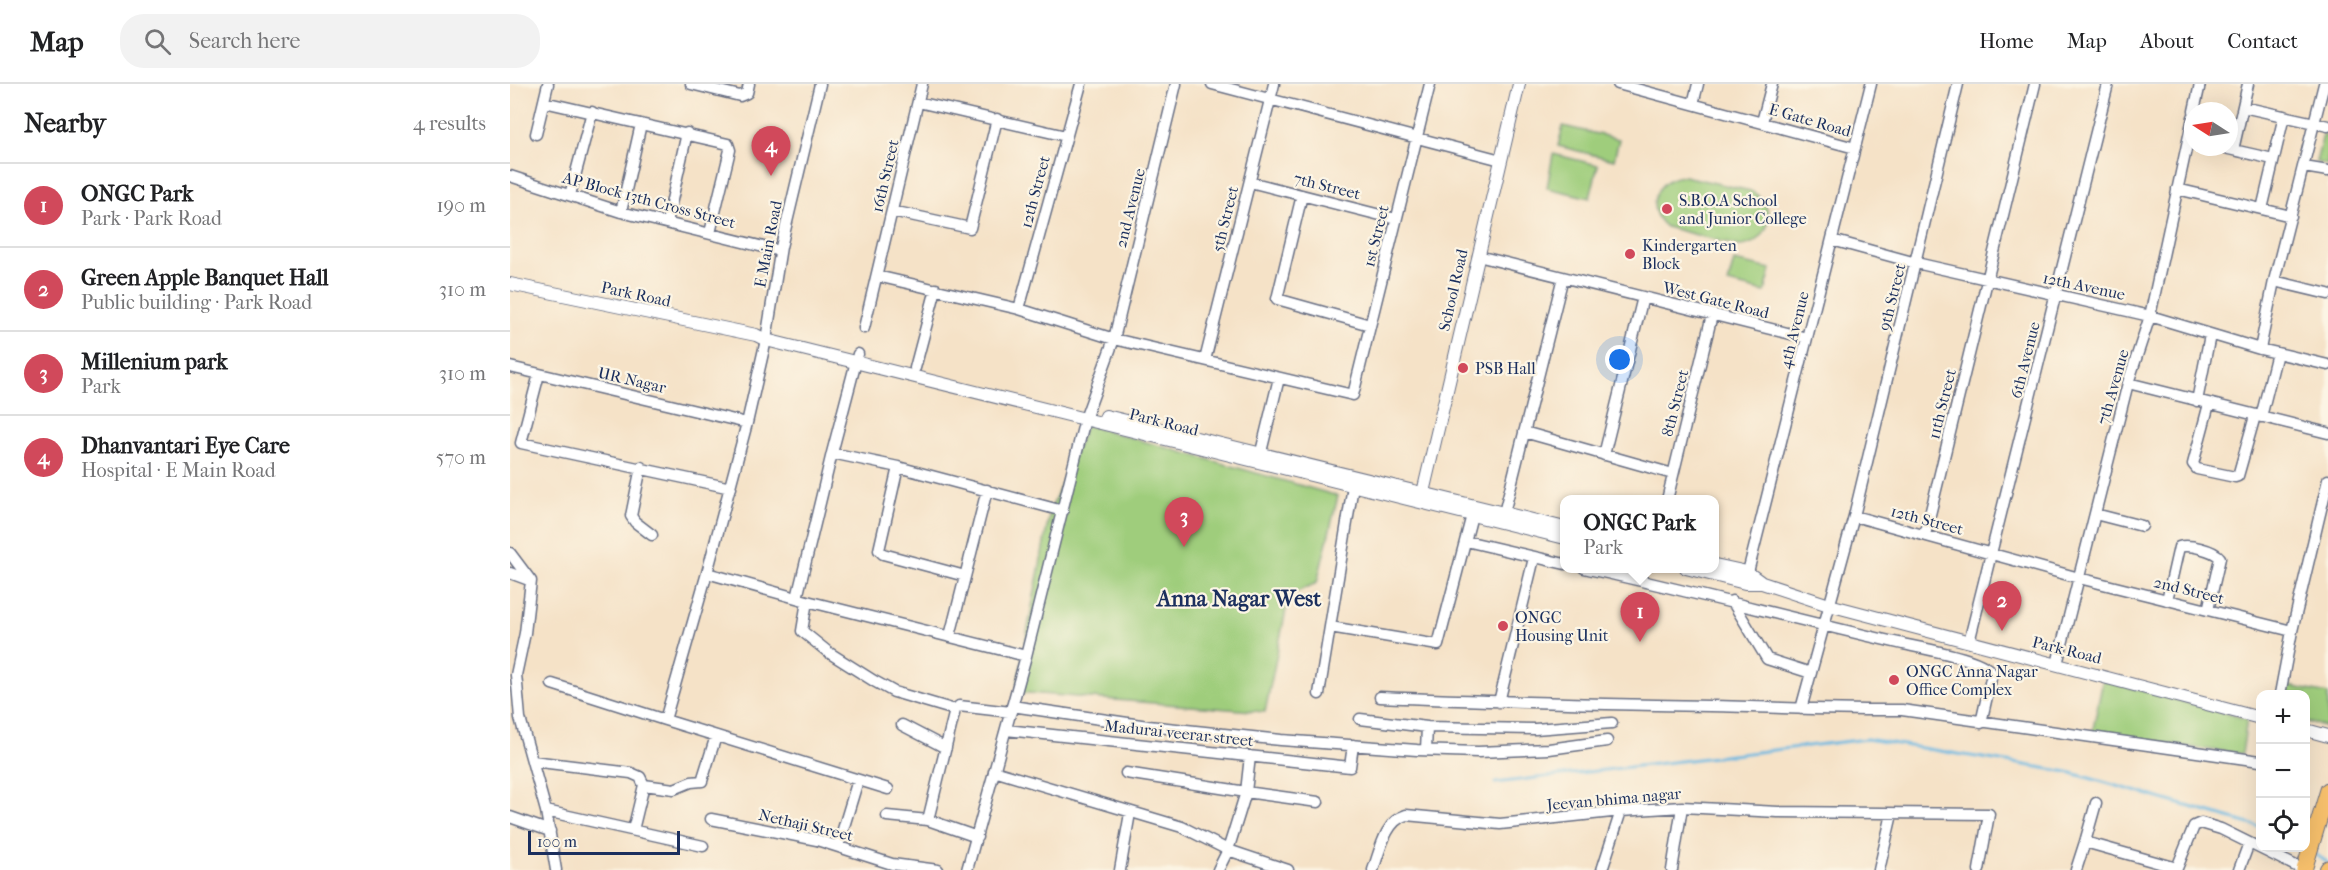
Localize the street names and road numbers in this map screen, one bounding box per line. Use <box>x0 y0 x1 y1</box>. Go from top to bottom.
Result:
street label: E Gate Road <box>1767 99 1854 141</box>
street label: 16th Street <box>867 137 903 215</box>
street label: 12th Street <box>1016 153 1054 230</box>
street label: 2nd Avenue <box>1111 166 1149 250</box>
street label: AP Block 13th Cross Street <box>559 167 738 232</box>
street label: 7th Street <box>1292 169 1363 204</box>
street label: 5th Street <box>1208 184 1242 254</box>
street label: E Main Road <box>750 199 786 289</box>
street label: 1st Street <box>1359 203 1393 269</box>
street label: School Road <box>1434 247 1472 333</box>
street label: 9th Street <box>1874 261 1910 333</box>
street label: 12th Avenue <box>2041 268 2127 304</box>
street label: Park Road <box>599 277 673 311</box>
street label: West Gate Road <box>1660 277 1771 322</box>
street label: 4th Avenue <box>1775 289 1813 371</box>
street label: 6th Avenue <box>2006 320 2044 400</box>
street label: 7th Avenue <box>2093 347 2133 427</box>
street label: UR Nagar <box>596 363 668 397</box>
street label: 8th Street <box>1658 367 1693 438</box>
street label: 11th Street <box>1924 367 1960 441</box>
street label: Park Road <box>1127 404 1201 440</box>
street label: 12th Street <box>1889 501 1966 539</box>
street label: 2nd Street <box>2152 572 2226 608</box>
street label: Park Road <box>2030 632 2104 668</box>
street label: Madurai veerar street <box>1103 716 1255 750</box>
street label: Jeevan bhima nagar <box>1544 784 1682 815</box>
street label: Nethaji Street <box>757 805 855 845</box>

